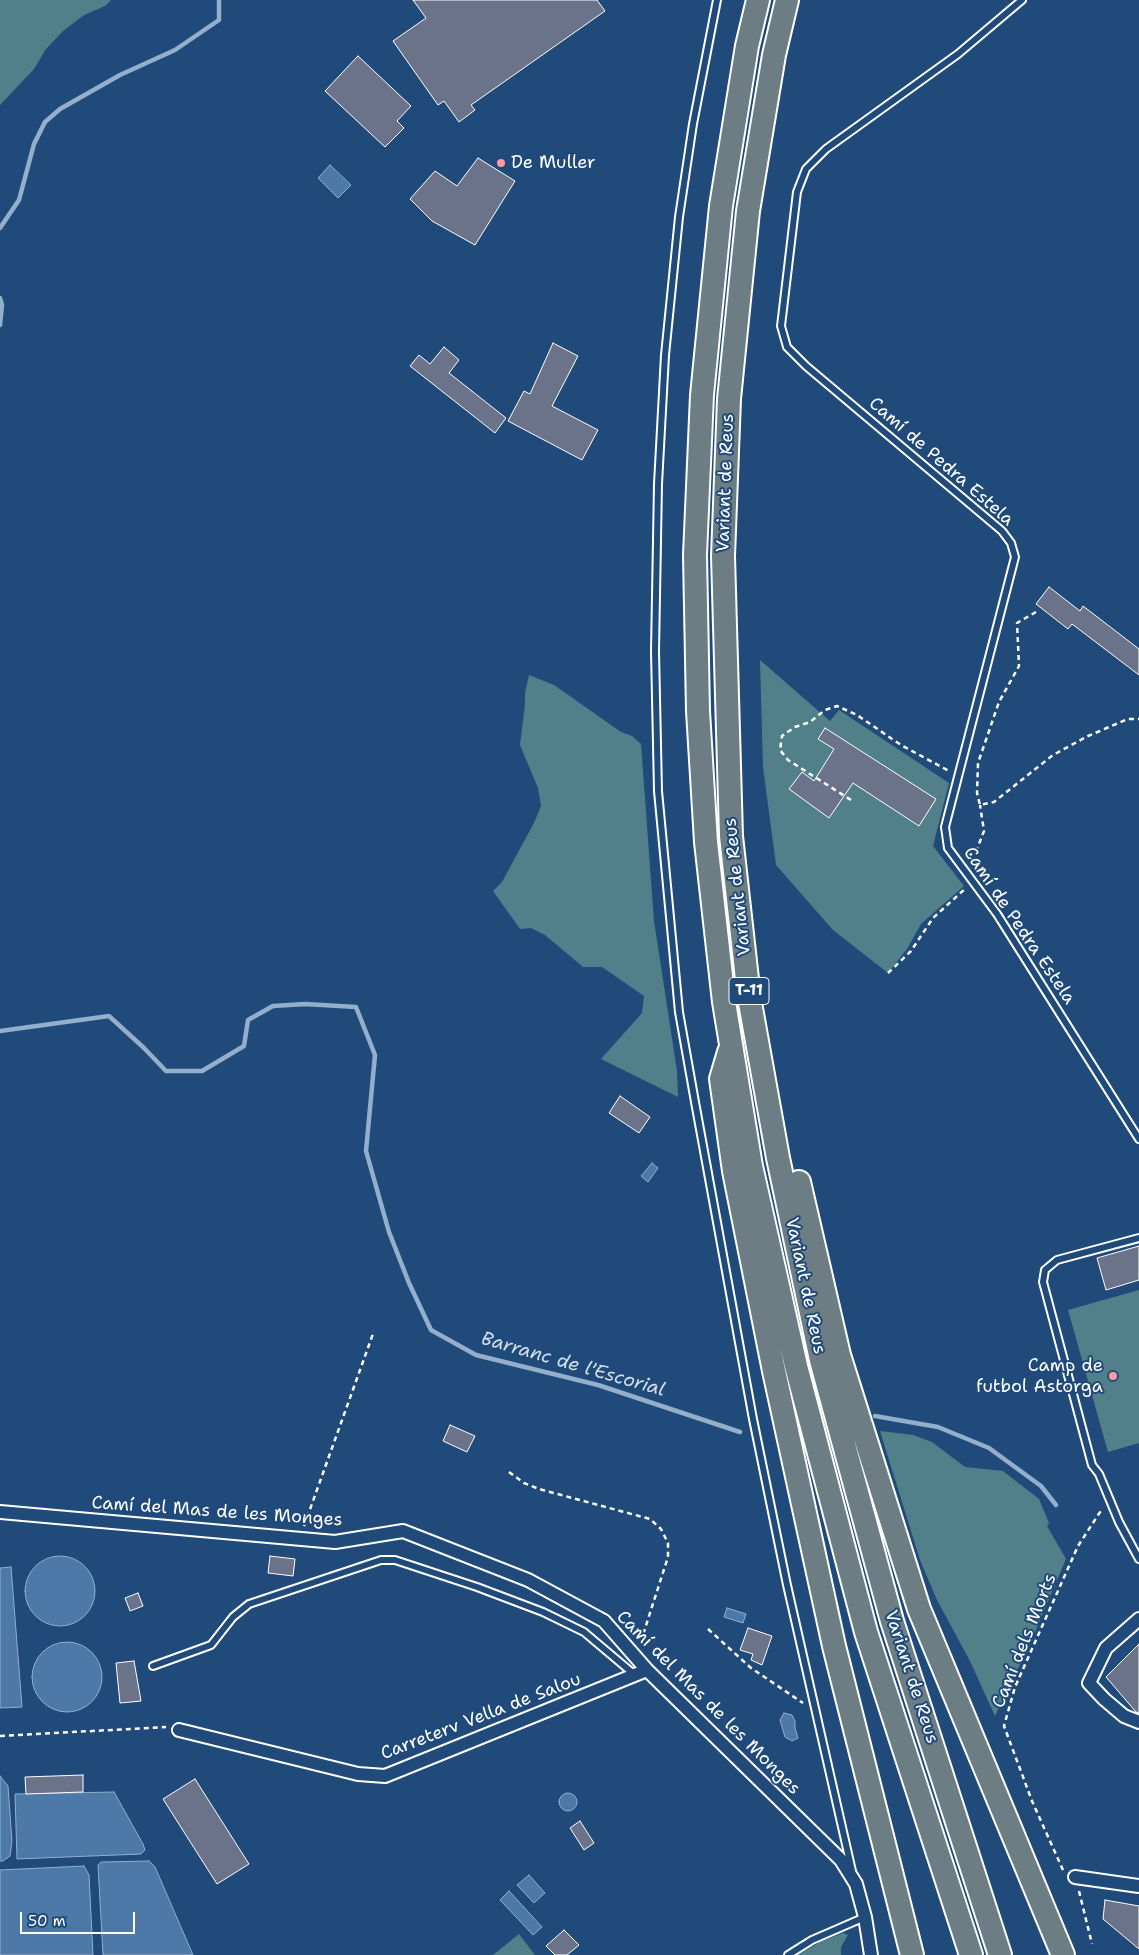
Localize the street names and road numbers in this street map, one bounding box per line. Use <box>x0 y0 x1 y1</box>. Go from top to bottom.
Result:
street label: Camí de Pedra Estela <box>864 393 1018 531</box>
street label: Variant de Reus <box>713 413 739 553</box>
street label: Variant de Reus <box>720 817 756 957</box>
street label: Camí de Pedra Estela <box>958 843 1080 1009</box>
road number: T-11 <box>729 978 769 1004</box>
street label: Variant de Reus <box>780 1216 830 1356</box>
street label: Camí del Mas de les Monges <box>91 1492 343 1532</box>
street label: Camí dels Morts <box>988 1571 1062 1711</box>
street label: Camí del Mas de les Monges <box>611 1606 805 1800</box>
street label: Variant de Reus <box>879 1608 943 1746</box>
street label: Carreterv Vella de Salou <box>378 1669 584 1765</box>

